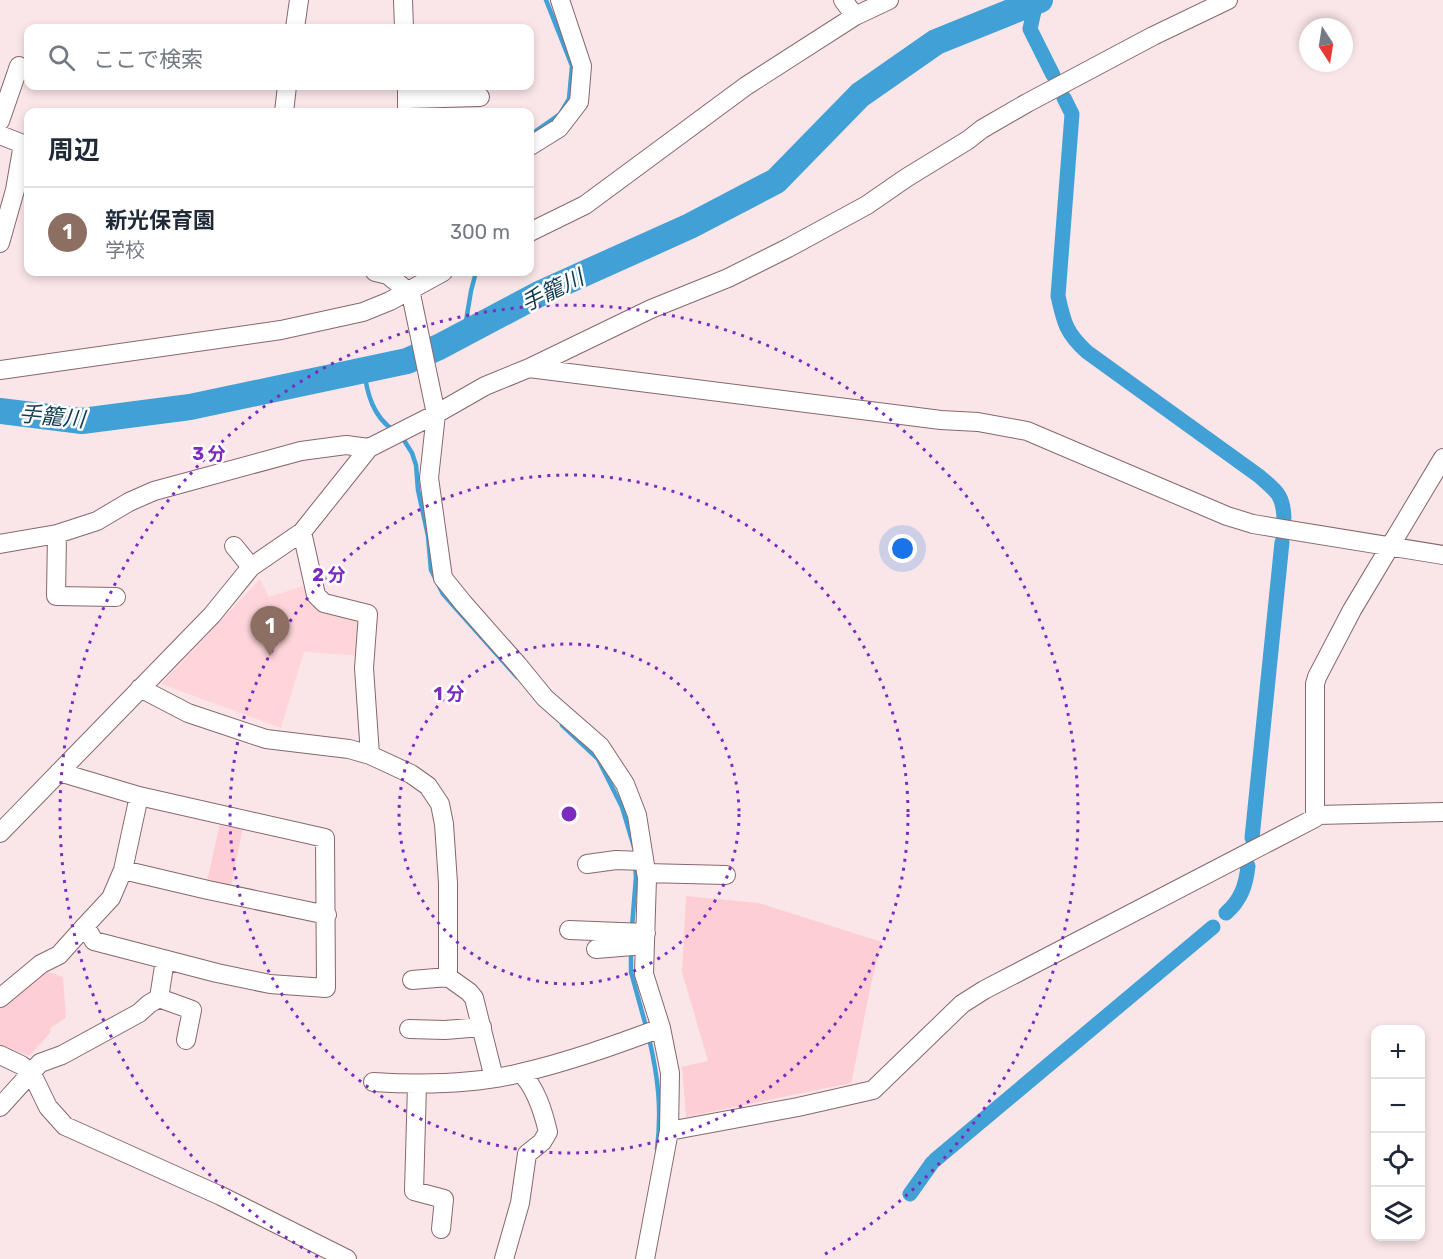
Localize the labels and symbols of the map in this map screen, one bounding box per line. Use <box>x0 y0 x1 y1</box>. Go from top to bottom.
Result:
north arrow <box>1299 18 1353 72</box>
water label: 手籠川 <box>517 263 590 317</box>
water label: 手籠川 <box>18 400 88 433</box>
text: 3 分 <box>192 443 226 465</box>
your location <box>888 534 917 563</box>
text: 2 分 <box>312 564 346 586</box>
pin: 1 <box>250 606 290 656</box>
text: 1 分 <box>434 683 464 705</box>
centre of rings <box>559 804 579 824</box>

